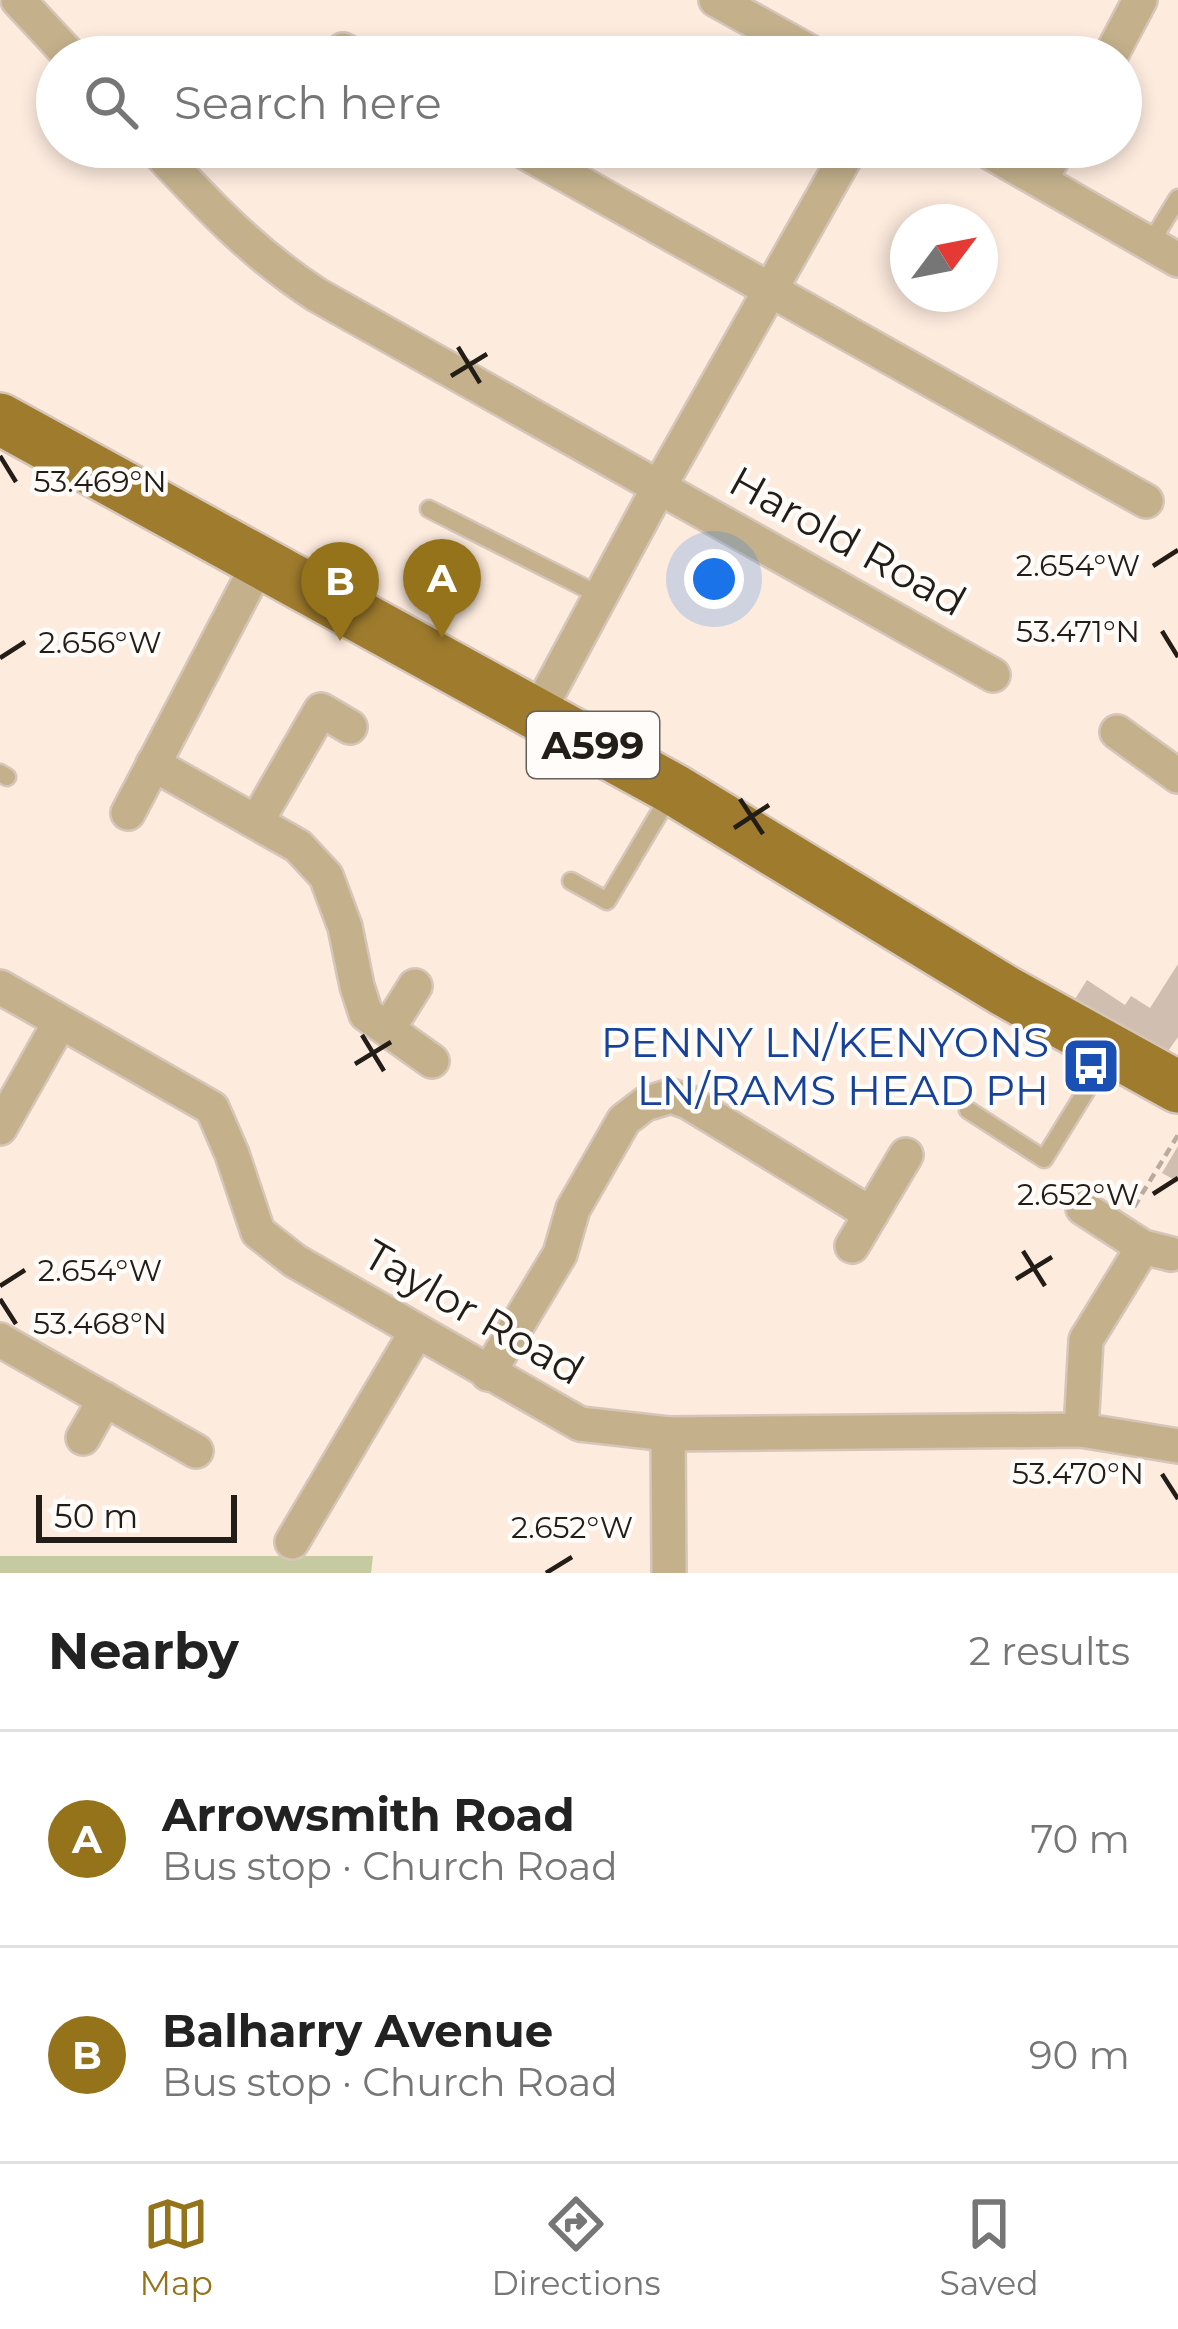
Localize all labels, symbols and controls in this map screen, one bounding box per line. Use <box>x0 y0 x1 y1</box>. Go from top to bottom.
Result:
search box <box>36 36 1142 168</box>
icon: search <box>78 69 144 135</box>
text: Search here <box>174 75 442 130</box>
north arrow <box>890 204 998 312</box>
street label: Harold Road <box>721 455 975 627</box>
text: 53.469°N <box>33 463 167 500</box>
pin: A <box>403 539 481 638</box>
pin: B <box>301 542 379 641</box>
text: 2.654°W <box>1016 547 1140 584</box>
your location <box>684 549 744 609</box>
text: 53.471°N <box>1016 613 1140 650</box>
text: 2.656°W <box>39 624 162 661</box>
road number: A599 <box>527 712 659 778</box>
place label: PENNY LN/KENYONS LN/RAMS HEAD PH <box>601 1016 1049 1116</box>
bus stop icon: PENNY LN/KENYONS LN/RAMS HEAD PH <box>1060 1035 1122 1097</box>
text: 2.652°W <box>1017 1176 1139 1213</box>
street label: Taylor Road <box>355 1228 593 1396</box>
text: 2.654°W <box>38 1252 162 1289</box>
text: 53.468°N <box>33 1305 167 1342</box>
text: 53.470°N <box>1012 1455 1144 1492</box>
scale bar <box>36 1489 237 1542</box>
text: 50 m <box>54 1496 138 1536</box>
text: 2.652°W <box>511 1509 633 1546</box>
text: Nearby <box>48 1620 239 1682</box>
text: 2 results <box>969 1627 1130 1675</box>
text: Arrowsmith Road <box>162 1787 575 1842</box>
text: A <box>72 1815 102 1863</box>
text: 70 m <box>1030 1815 1130 1863</box>
text: Bus stop · Church Road <box>162 1842 618 1890</box>
text: Balharry Avenue <box>162 2003 553 2058</box>
text: B <box>72 2031 102 2079</box>
text: 90 m <box>1029 2031 1130 2079</box>
text: Bus stop · Church Road <box>162 2058 618 2106</box>
tab: Map <box>139 2191 213 2303</box>
tab: Directions <box>492 2191 661 2303</box>
tab: Saved <box>939 2191 1039 2303</box>

